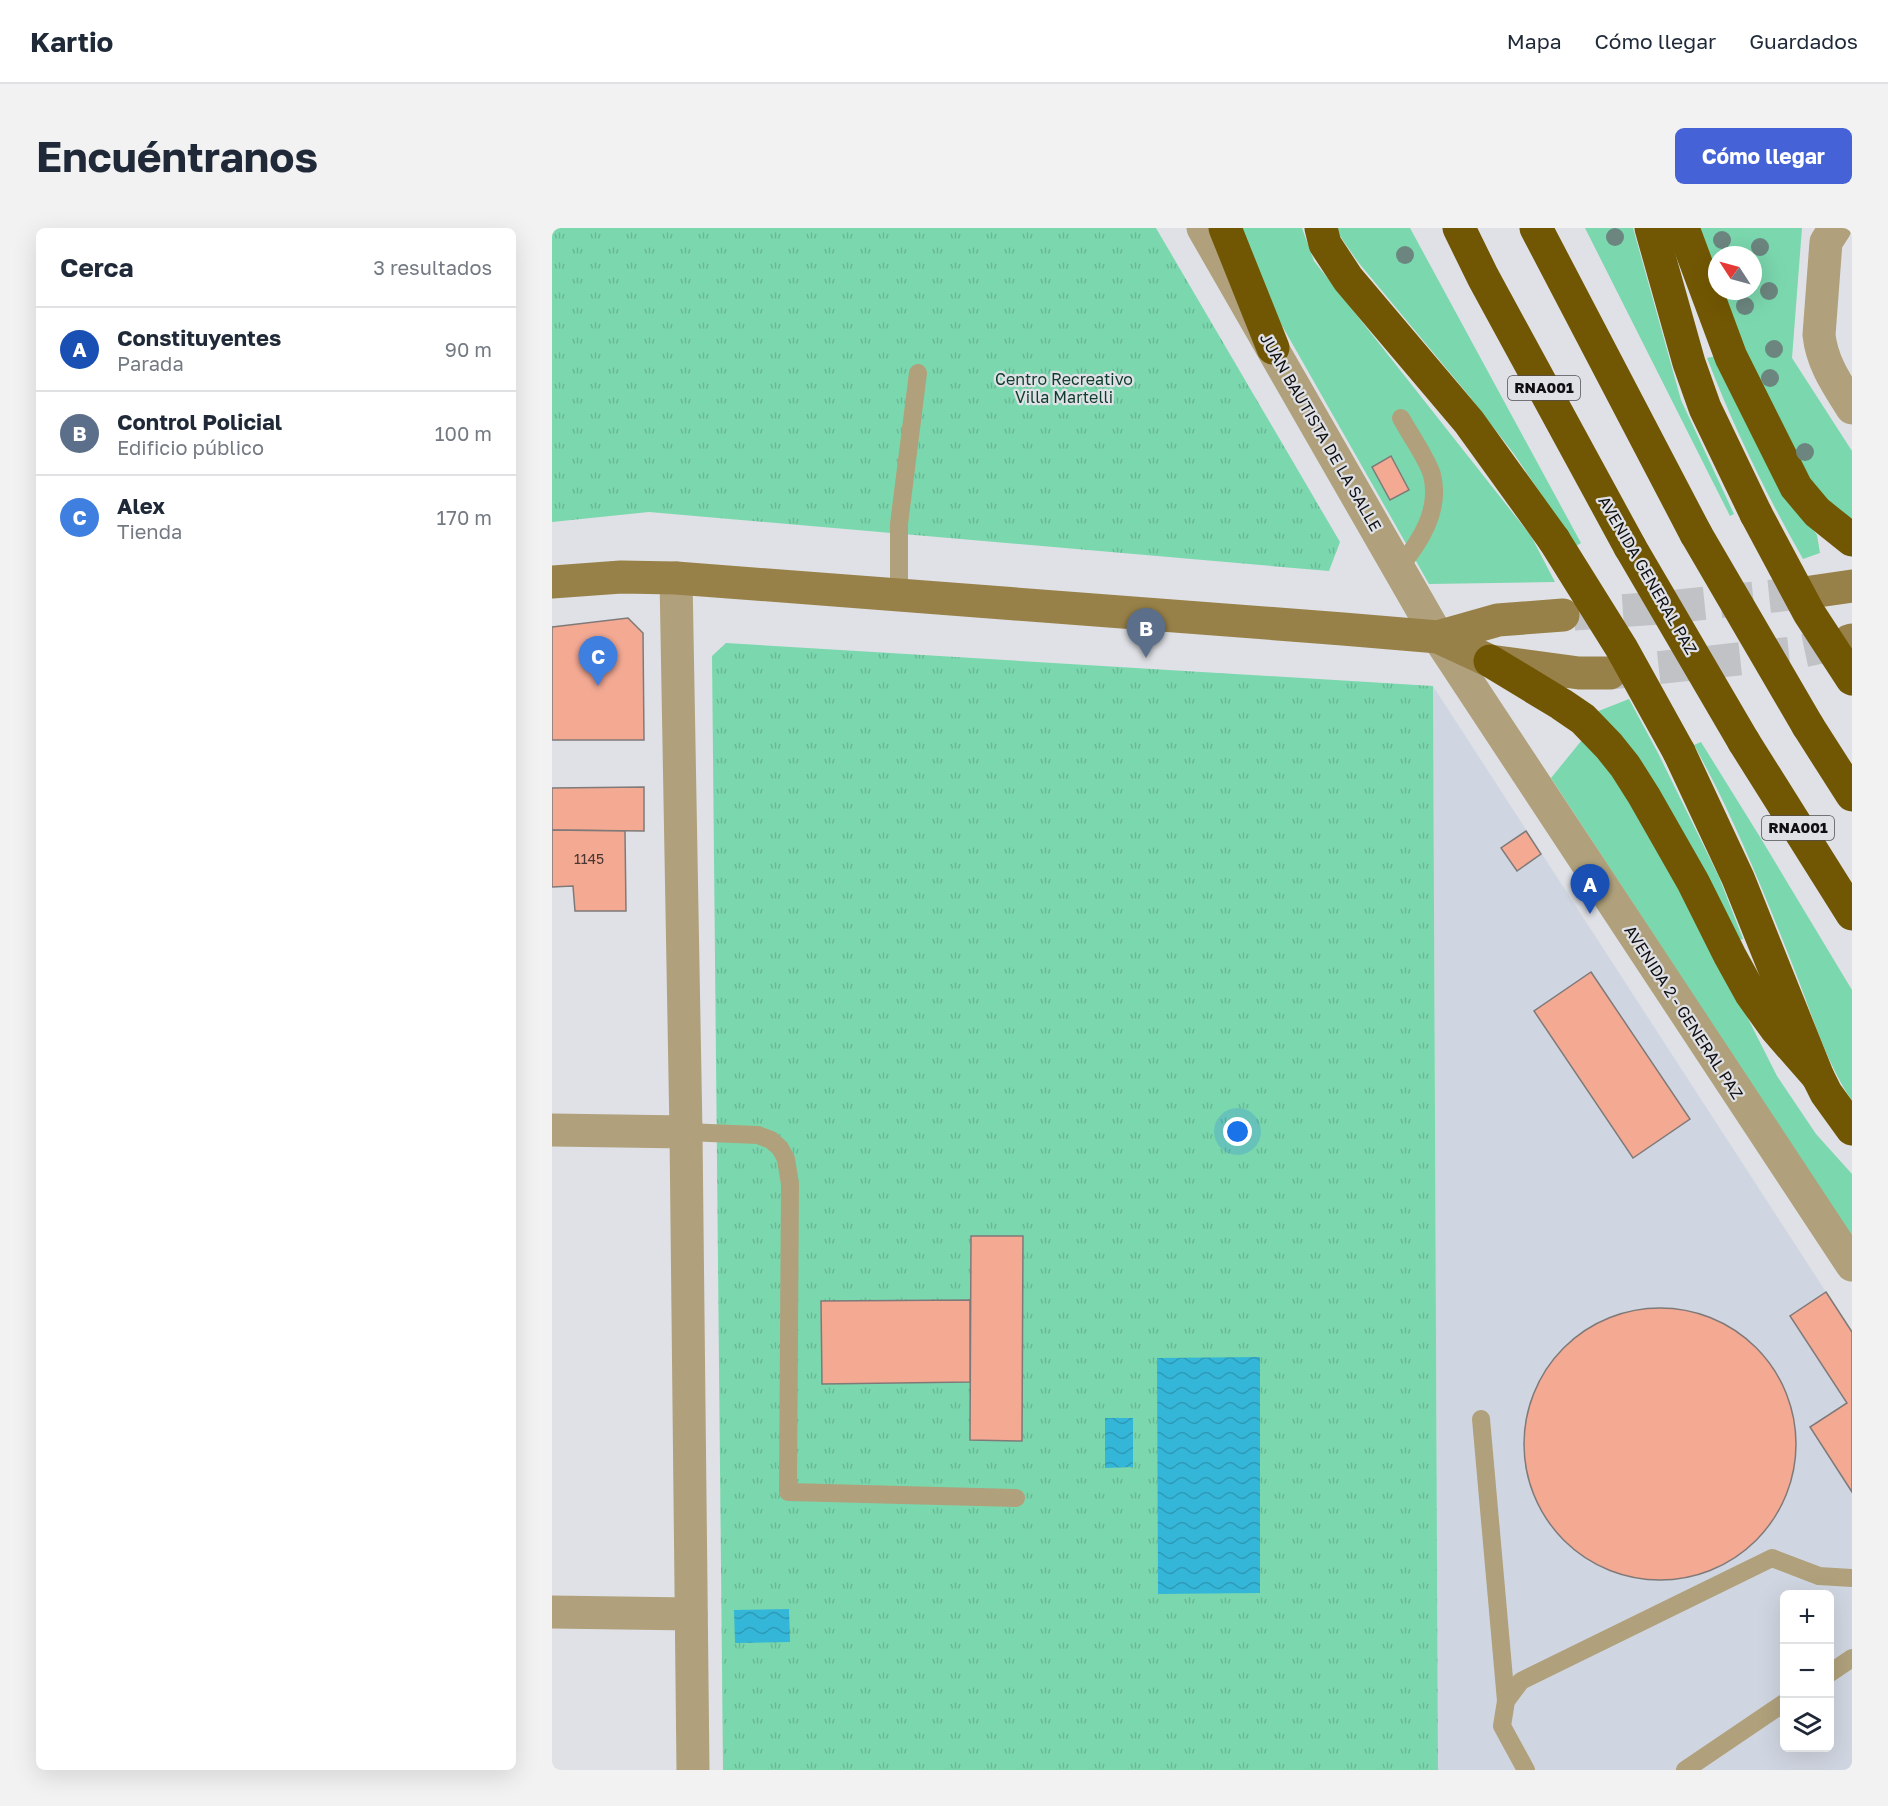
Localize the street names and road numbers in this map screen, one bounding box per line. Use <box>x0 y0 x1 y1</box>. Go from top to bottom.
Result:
street label: JUAN BAUTISTA DE LA SALLE <box>1256 329 1386 535</box>
road number: RNA001 <box>1508 376 1580 400</box>
street label: AVENIDA GENERAL PAZ <box>1594 492 1702 658</box>
road number: RNA001 <box>1762 816 1834 840</box>
street label: AVENIDA 2 - GENERAL PAZ <box>1620 921 1748 1103</box>

